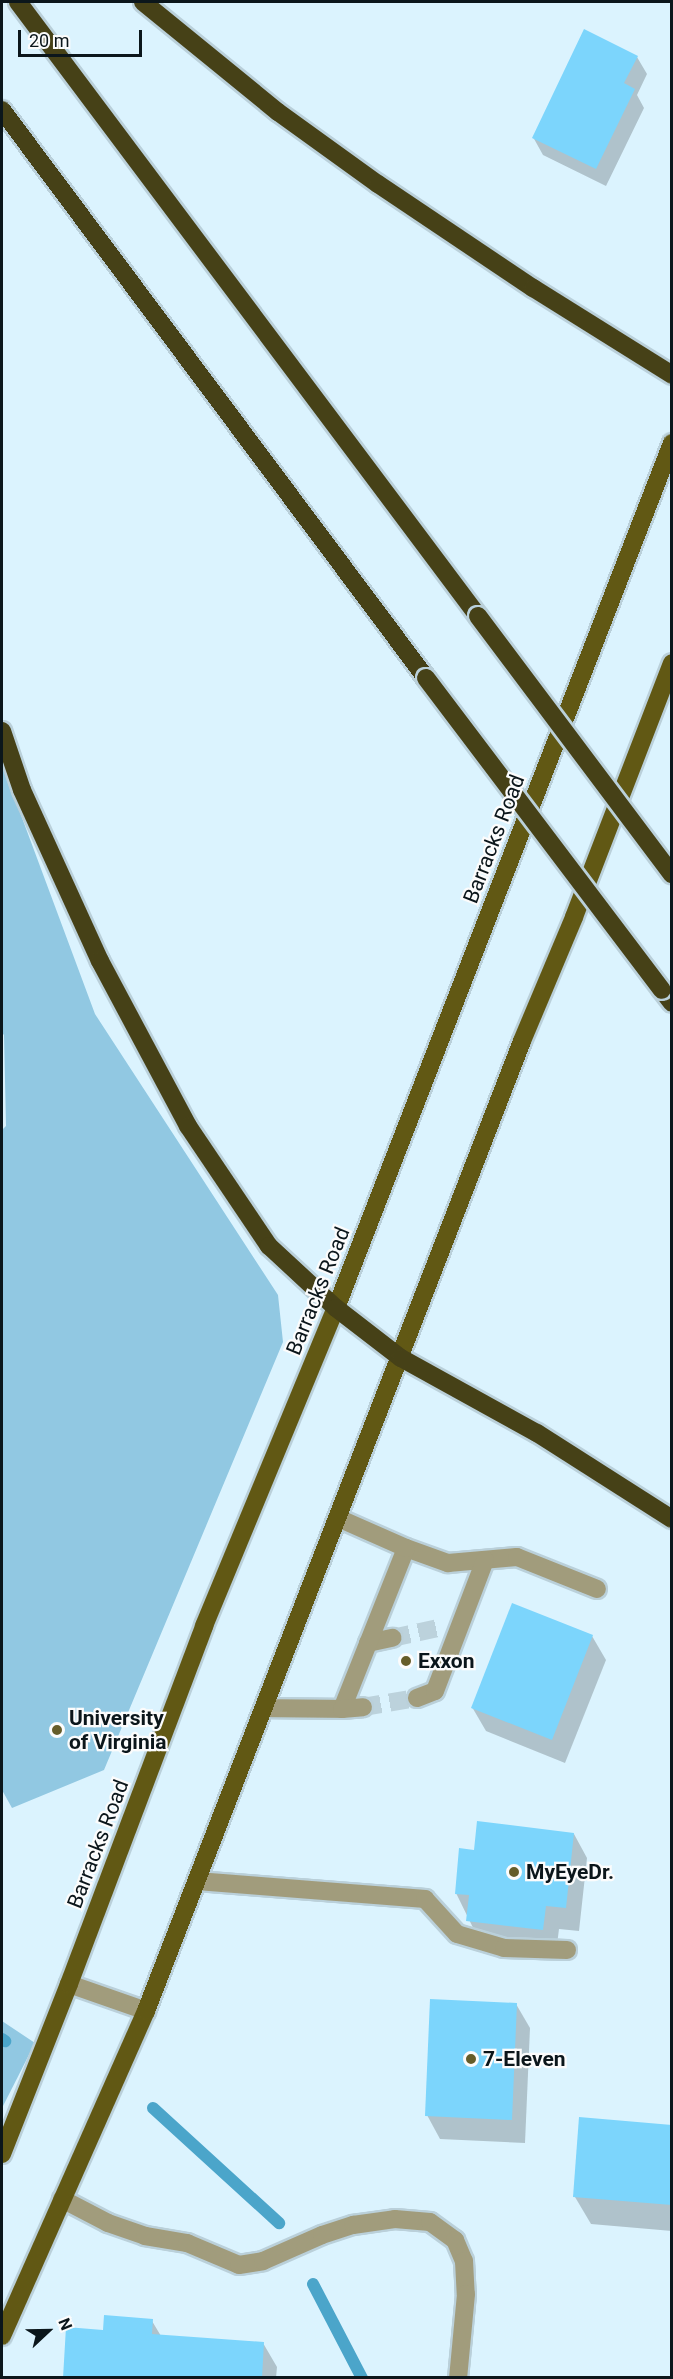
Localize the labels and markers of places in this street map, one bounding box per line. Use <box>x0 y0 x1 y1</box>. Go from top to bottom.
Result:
place label: Exxon <box>418 1648 474 1674</box>
marker: Exxon <box>399 1654 413 1668</box>
place label: University of Virginia <box>69 1705 166 1755</box>
marker: University of Virginia <box>50 1723 64 1737</box>
place label: MyEyeDr. <box>526 1859 614 1885</box>
marker: MyEyeDr. <box>507 1865 521 1879</box>
place label: 7-Eleven <box>483 2046 566 2072</box>
marker: 7-Eleven <box>464 2052 478 2066</box>

